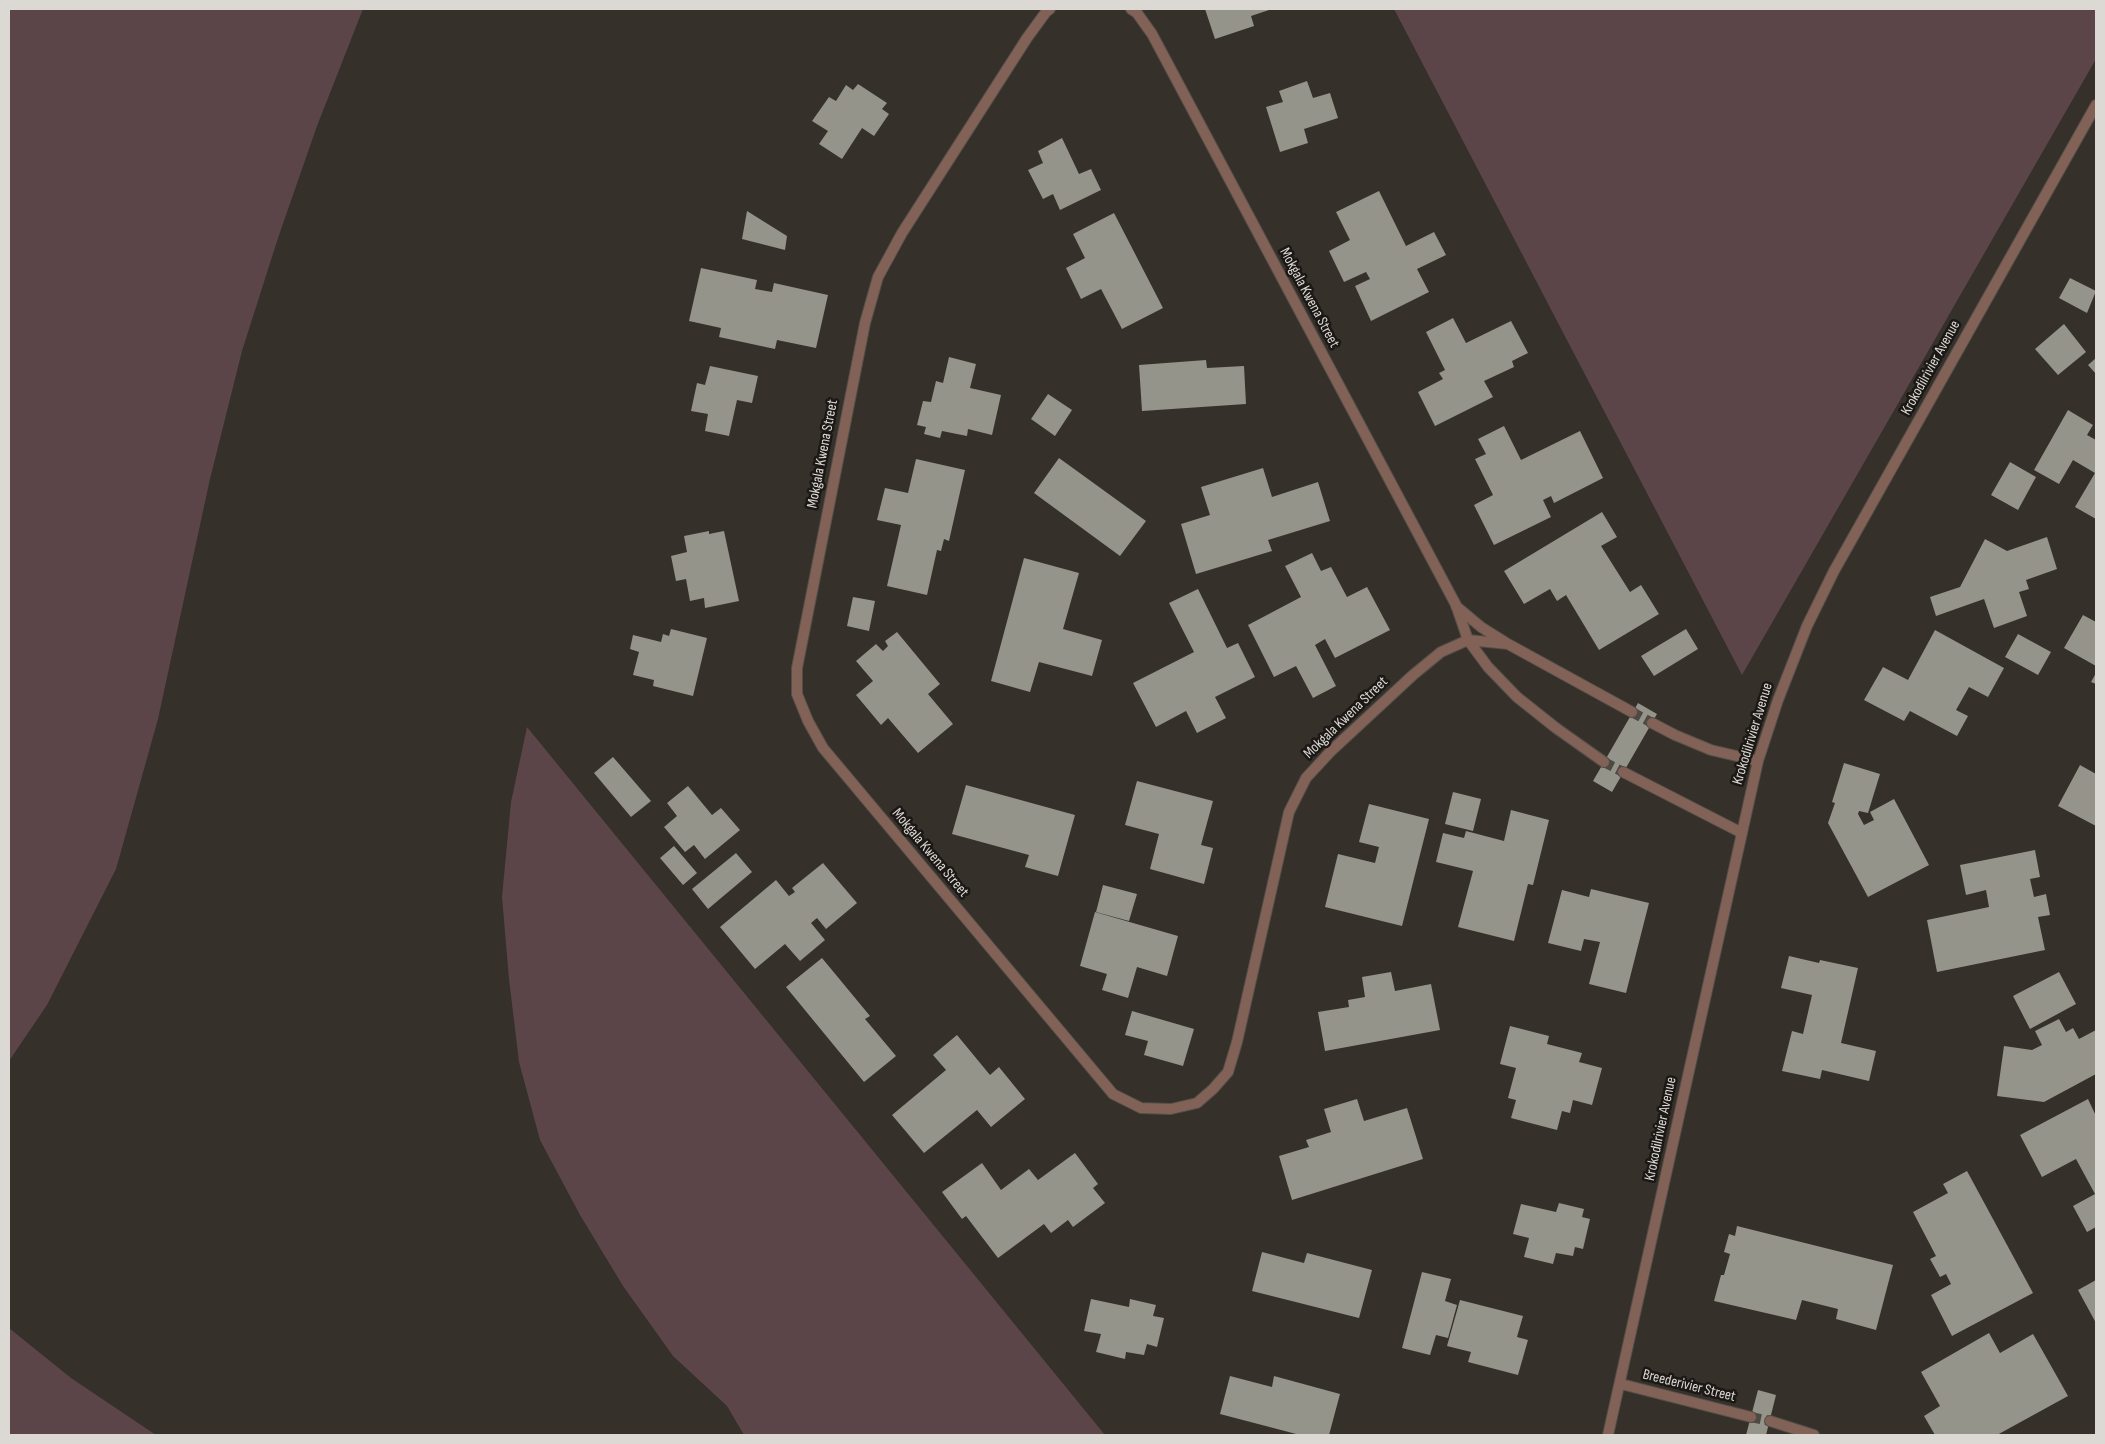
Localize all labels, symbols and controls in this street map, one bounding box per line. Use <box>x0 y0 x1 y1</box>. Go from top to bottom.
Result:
street label: Mokgala Kwena Street <box>1275 245 1343 351</box>
street label: Krokodilrivier Avenue <box>1898 317 1964 419</box>
street label: Mokgala Kwena Street <box>804 398 842 510</box>
street label: Mokgala Kwena Street <box>1300 673 1392 763</box>
street label: Krokodilrivier Avenue <box>1729 681 1777 787</box>
street label: Mokgala Kwena Street <box>888 805 972 901</box>
street label: Krokodilrivier Avenue <box>1641 1075 1681 1183</box>
street label: Breederivier Street <box>1641 1366 1737 1406</box>

